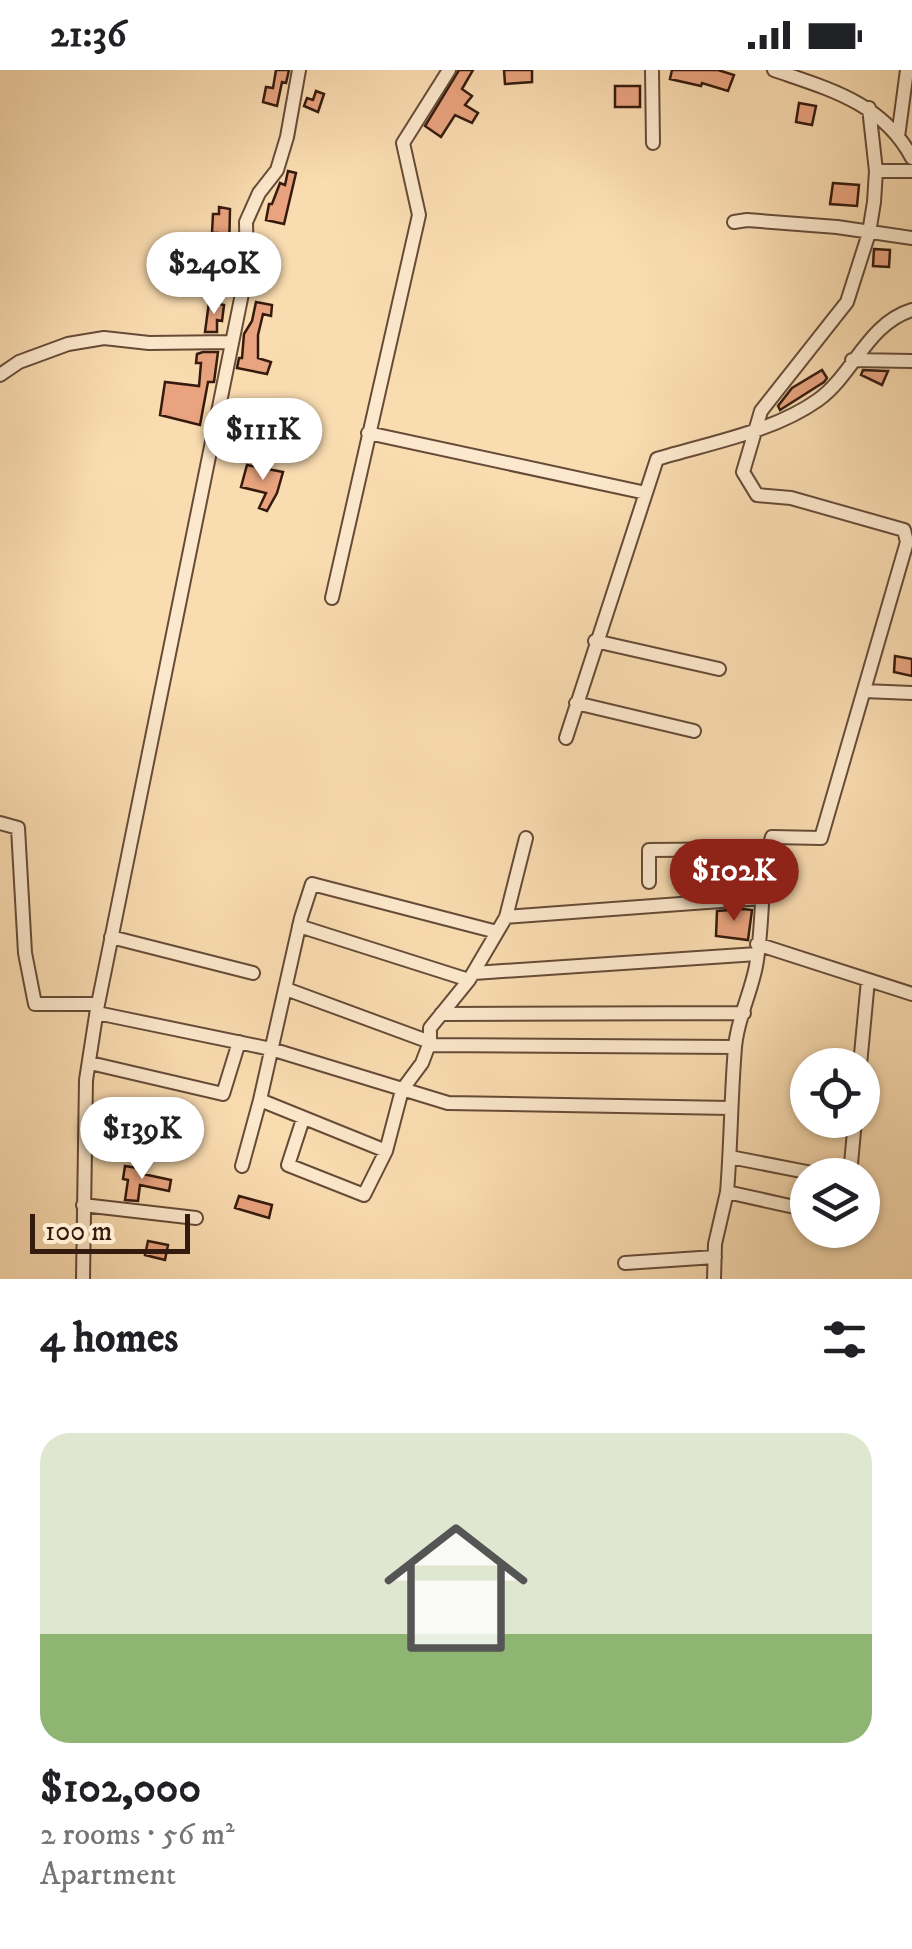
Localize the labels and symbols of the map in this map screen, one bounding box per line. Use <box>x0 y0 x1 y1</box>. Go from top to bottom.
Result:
pin: $240K <box>144 232 284 317</box>
pin: $111K <box>193 398 333 483</box>
pin: $102K <box>664 839 804 924</box>
pin: $139K <box>72 1097 212 1182</box>
scale bar <box>30 1209 190 1254</box>

